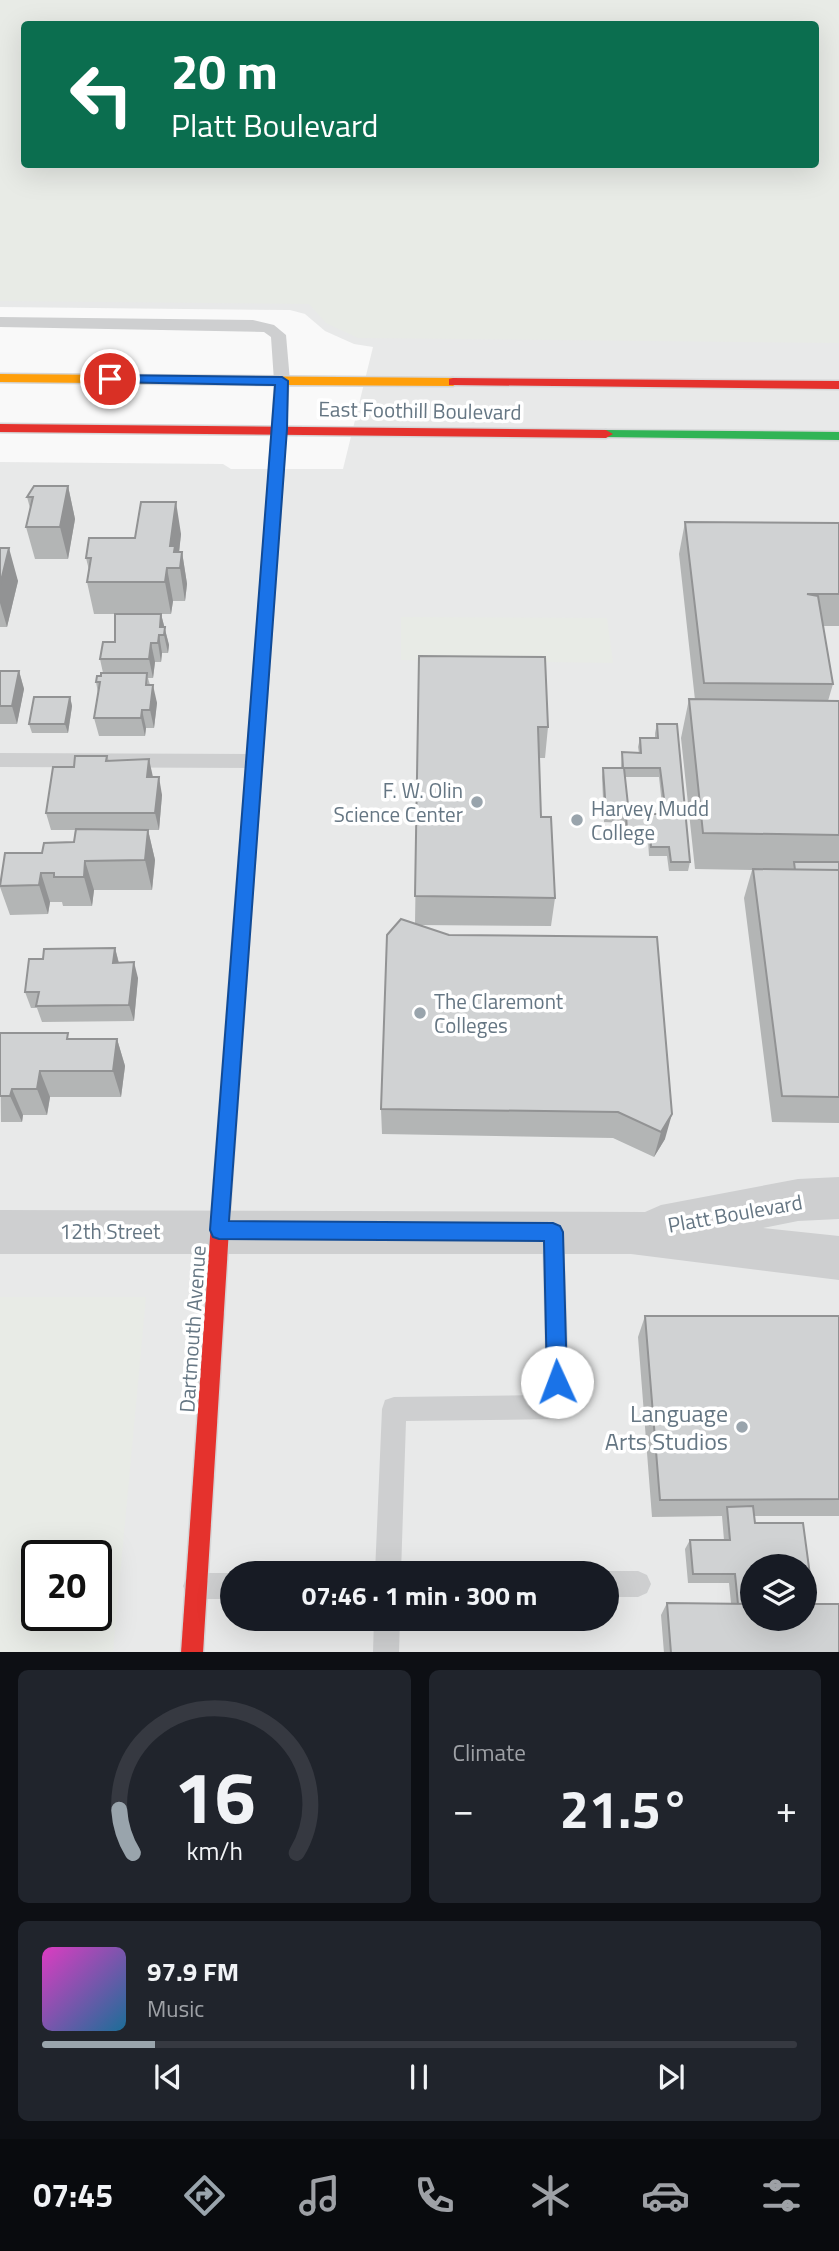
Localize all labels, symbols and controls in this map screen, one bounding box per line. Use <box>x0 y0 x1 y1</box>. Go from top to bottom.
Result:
text: 20 m <box>171 33 278 108</box>
icon: left <box>56 49 147 140</box>
text: Platt Boulevard <box>171 101 379 149</box>
pin <box>80 349 140 409</box>
icon: arrive <box>91 360 129 398</box>
street label: East Foothill Boulevard <box>318 392 522 428</box>
place label: F. W. Olin Science Center <box>333 774 463 830</box>
place label: Harvey Mudd College <box>591 792 709 848</box>
marker: F. W. Olin Science Center <box>469 794 485 810</box>
marker: Harvey Mudd College <box>569 812 585 828</box>
place label: The Claremont Colleges <box>434 985 564 1041</box>
marker: The Claremont Colleges <box>412 1005 428 1021</box>
street label: Platt Boulevard <box>665 1185 805 1241</box>
street label: 12th Street <box>60 1215 161 1247</box>
street label: Dartmouth Avenue <box>170 1244 214 1414</box>
position arrow <box>520 1345 594 1419</box>
place label: Language Arts Studios <box>605 1395 728 1459</box>
marker: Language Arts Studios <box>734 1419 750 1435</box>
speed limit sign: 20 <box>21 1540 112 1631</box>
map controls <box>740 1554 817 1631</box>
button: layers <box>740 1554 817 1631</box>
text: 07:46 · 1 min · 300 m <box>302 1576 537 1615</box>
text: Climate <box>453 1735 526 1770</box>
text: 16 <box>173 1741 255 1851</box>
text: 21.5° <box>560 1769 690 1848</box>
text: − <box>453 1780 474 1838</box>
text: + <box>776 1780 797 1838</box>
text: km/h <box>186 1831 243 1869</box>
text: 97.9 FM <box>147 1952 239 1991</box>
text: Music <box>147 1991 204 2026</box>
icon: previous <box>149 2058 187 2096</box>
icon: pause <box>400 2058 438 2096</box>
icon: next <box>652 2058 690 2096</box>
text: 07:45 <box>33 2171 113 2219</box>
icon: directions <box>180 2171 229 2220</box>
icon: music <box>295 2171 344 2220</box>
icon: phone <box>410 2171 459 2220</box>
icon: climate <box>526 2171 575 2220</box>
icon: car <box>641 2171 690 2220</box>
icon: filters <box>757 2171 806 2220</box>

